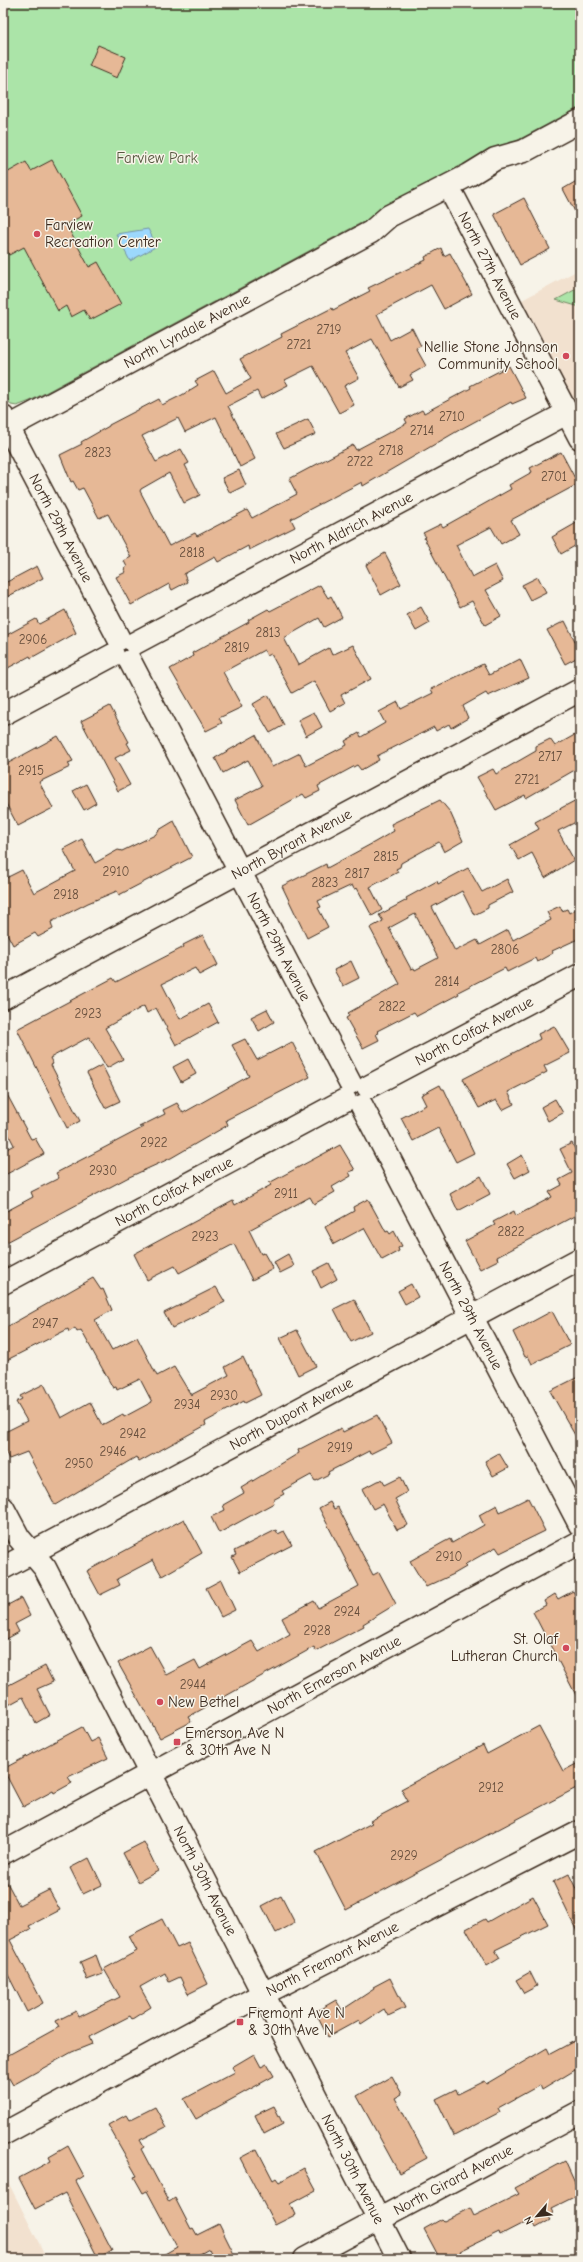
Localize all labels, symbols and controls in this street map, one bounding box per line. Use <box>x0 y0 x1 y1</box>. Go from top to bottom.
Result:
park label: Farview Park <box>116 149 198 167</box>
street label: North 27th Avenue <box>454 209 526 323</box>
place label: Farview Recreation Center <box>45 216 161 251</box>
marker: Farview Recreation Center <box>32 229 42 239</box>
street label: North Lyndale Avenue <box>121 289 254 372</box>
house number: 2719 <box>317 322 342 337</box>
house number: 2721 <box>287 337 311 352</box>
place label: Nellie Stone Johnson Community School <box>424 338 558 373</box>
marker: Nellie Stone Johnson Community School <box>561 351 571 361</box>
house number: 2710 <box>439 409 465 424</box>
house number: 2714 <box>410 423 434 438</box>
house number: 2718 <box>379 443 404 458</box>
house number: 2823 <box>85 445 111 460</box>
house number: 2722 <box>347 454 373 469</box>
house number: 2701 <box>541 469 567 484</box>
street label: North 29th Avenue <box>25 470 97 586</box>
street label: North Aldrich Avenue <box>287 488 416 568</box>
house number: 2818 <box>179 545 205 560</box>
house number: 2813 <box>255 625 281 640</box>
house number: 2906 <box>19 632 47 647</box>
house number: 2819 <box>224 640 250 655</box>
house number: 2717 <box>538 749 562 764</box>
house number: 2915 <box>18 763 44 778</box>
house number: 2721 <box>515 772 539 787</box>
street label: North Byrant Avenue <box>228 804 355 883</box>
house number: 2815 <box>373 849 399 864</box>
house number: 2910 <box>103 864 129 879</box>
house number: 2817 <box>345 866 369 881</box>
house number: 2823 <box>312 875 338 890</box>
house number: 2918 <box>53 887 79 902</box>
street label: North 29th Avenue <box>243 889 315 1004</box>
house number: 2806 <box>491 942 519 957</box>
house number: 2814 <box>435 974 459 989</box>
street label: North Colfax Avenue <box>412 992 537 1070</box>
house number: 2822 <box>378 999 406 1014</box>
house number: 2923 <box>74 1006 102 1021</box>
house number: 2922 <box>140 1135 168 1150</box>
street label: North Colfax Avenue <box>112 1152 237 1230</box>
house number: 2930 <box>89 1163 117 1178</box>
house number: 2911 <box>274 1186 298 1201</box>
house number: 2822 <box>497 1224 525 1239</box>
house number: 2923 <box>191 1229 219 1244</box>
street label: North 29th Avenue <box>435 1258 507 1373</box>
house number: 2947 <box>32 1316 58 1331</box>
street label: North Dupont Avenue <box>226 1373 357 1454</box>
house number: 2930 <box>210 1388 238 1403</box>
house number: 2934 <box>174 1397 200 1412</box>
house number: 2942 <box>120 1426 147 1441</box>
house number: 2919 <box>327 1440 353 1455</box>
house number: 2946 <box>99 1444 127 1459</box>
house number: 2950 <box>65 1456 93 1471</box>
house number: 2910 <box>436 1549 462 1564</box>
house number: 2924 <box>334 1604 360 1619</box>
house number: 2928 <box>303 1623 331 1638</box>
place label: St. Olaf Lutheran Church <box>451 1630 559 1665</box>
street label: North Emerson Avenue <box>264 1631 404 1718</box>
marker: St. Olaf Lutheran Church <box>561 1643 571 1653</box>
house number: 2944 <box>180 1677 206 1692</box>
place label: New Bethel <box>168 1693 239 1711</box>
marker: New Bethel <box>155 1697 165 1707</box>
place label: Emerson Ave N & 30th Ave N <box>185 1724 284 1759</box>
marker: Emerson Ave N & 30th Ave N <box>172 1737 182 1747</box>
house number: 2912 <box>478 1780 504 1795</box>
street label: North 30th Avenue <box>170 1823 241 1939</box>
house number: 2929 <box>390 1848 418 1863</box>
street label: North Fremont Avenue <box>263 1917 402 2000</box>
place label: Fremont Ave N & 30th Ave N <box>248 2004 345 2039</box>
marker: Fremont Ave N & 30th Ave N <box>235 2017 245 2027</box>
street label: North 30th Avenue <box>317 2111 389 2227</box>
street label: North Girard Avenue <box>390 2140 516 2219</box>
north arrow <box>517 2196 557 2236</box>
text: N <box>521 2214 536 2227</box>

